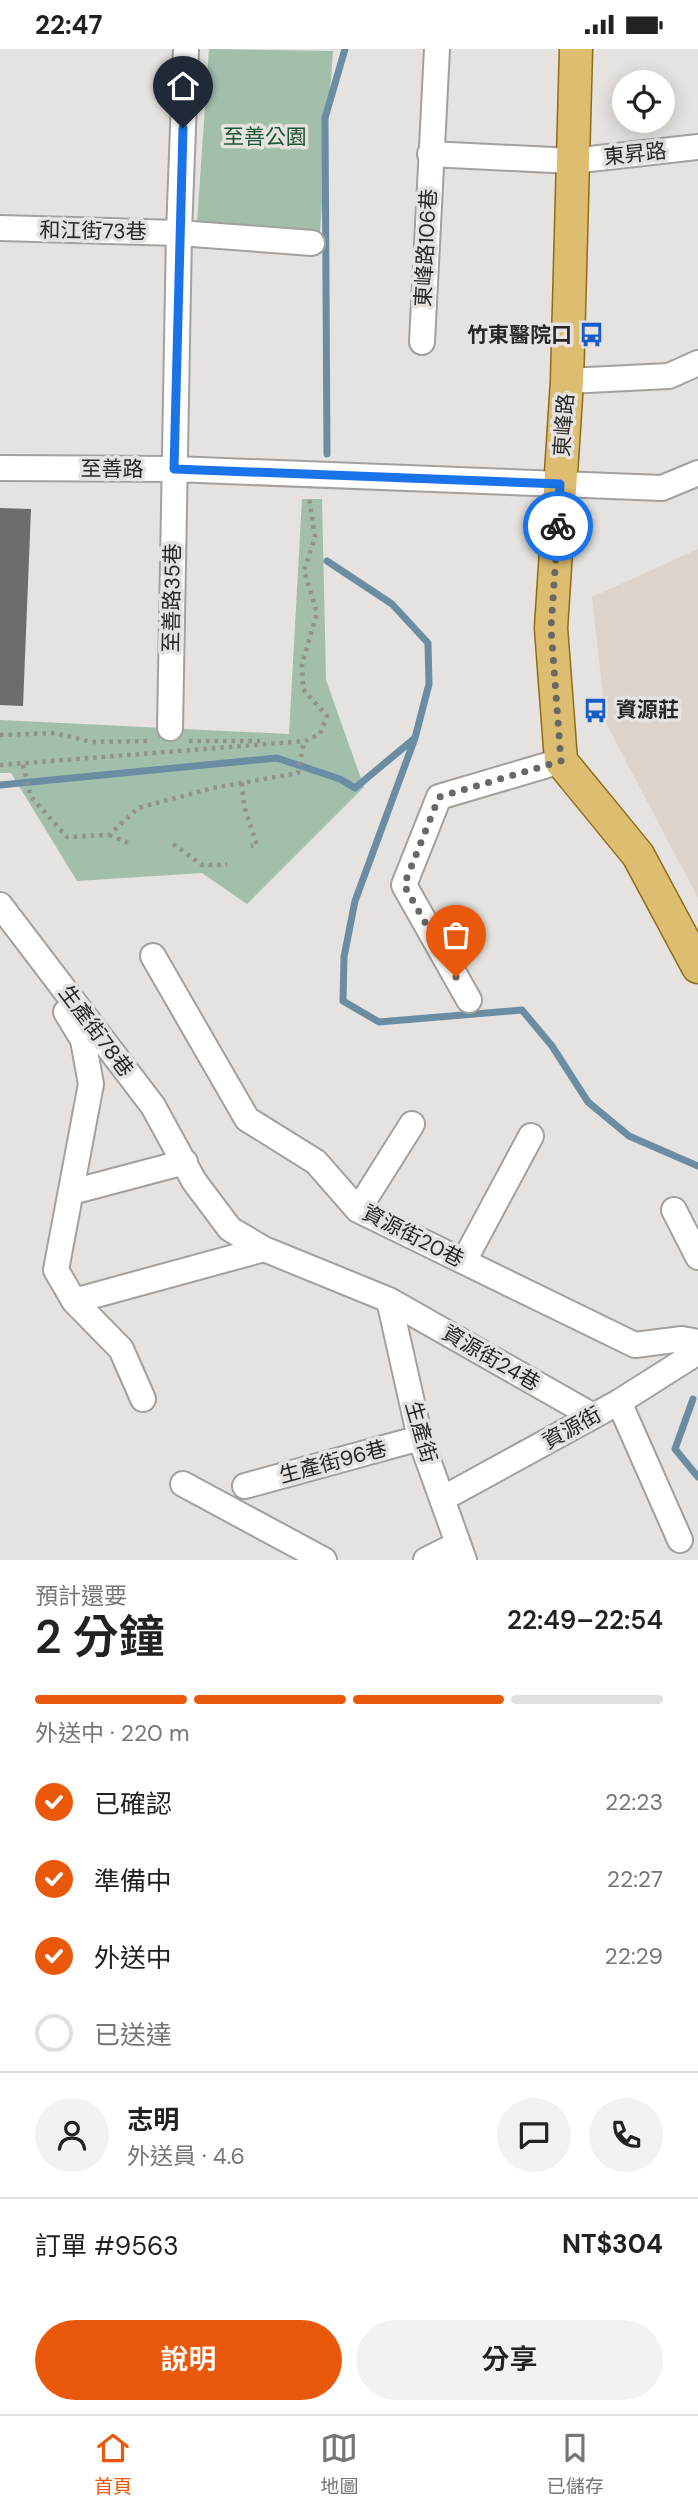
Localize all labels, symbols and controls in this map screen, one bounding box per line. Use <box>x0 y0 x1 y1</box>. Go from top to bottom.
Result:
text: 22:47 <box>35 8 102 42</box>
pin <box>153 56 213 128</box>
icon: home <box>164 67 202 105</box>
map controls <box>612 70 675 133</box>
button: locate <box>612 70 675 133</box>
park label: 至善公園 <box>223 123 307 151</box>
street label: 東昇路 <box>602 137 668 171</box>
street label: 東峰路106巷 <box>409 188 443 308</box>
street label: 和江街73巷 <box>39 216 147 246</box>
place label: 竹東醫院口 <box>467 321 572 349</box>
bus stop icon: 竹東醫院口 <box>578 321 606 349</box>
street label: 東峰路 <box>548 393 580 457</box>
street label: 至善路 <box>81 455 144 483</box>
courier <box>523 491 593 561</box>
icon: bike <box>539 507 577 545</box>
street label: 至善路35巷 <box>157 543 187 653</box>
bus stop icon: 資源莊 <box>582 696 610 724</box>
place label: 資源莊 <box>616 696 679 724</box>
pin <box>426 905 486 977</box>
icon: bag <box>437 916 475 954</box>
street label: 生產街78巷 <box>52 980 140 1082</box>
street label: 資源街20巷 <box>358 1198 468 1274</box>
street label: 資源街24巷 <box>437 1319 545 1397</box>
street label: 生產街 <box>399 1398 443 1466</box>
street label: 資源街 <box>538 1400 606 1456</box>
street label: 生產街96巷 <box>276 1434 390 1490</box>
text: 預計還要 <box>35 1581 127 1611</box>
text: 22:49–22:54 <box>507 1603 663 1637</box>
text: 2 分鐘 <box>35 1607 165 1667</box>
text: 外送中 · 220 m <box>35 1718 189 1748</box>
icon: check <box>35 1783 73 1821</box>
text: 已確認 <box>94 1787 172 1821</box>
text: 22:23 <box>605 1787 663 1817</box>
icon: check <box>35 1860 73 1898</box>
text: 準備中 <box>94 1864 172 1898</box>
text: 22:27 <box>607 1864 663 1894</box>
icon: check <box>35 1937 73 1975</box>
text: 外送中 <box>94 1941 172 1975</box>
text: 22:29 <box>604 1941 663 1971</box>
text: 已送達 <box>94 2018 172 2052</box>
button: person <box>35 2098 109 2172</box>
button: chat <box>497 2098 571 2172</box>
button: phone <box>589 2098 663 2172</box>
text: 志明 <box>127 2103 179 2137</box>
text: 外送員 · 4.6 <box>127 2141 245 2171</box>
text: NT$304 <box>562 2227 663 2261</box>
text: 訂單 #9563 <box>35 2229 179 2263</box>
button: 說明 <box>35 2320 342 2400</box>
button: 分享 <box>356 2320 663 2400</box>
tab: 首頁 <box>94 2429 132 2499</box>
tab: 地圖 <box>320 2429 359 2499</box>
tab: 已儲存 <box>547 2429 604 2499</box>

